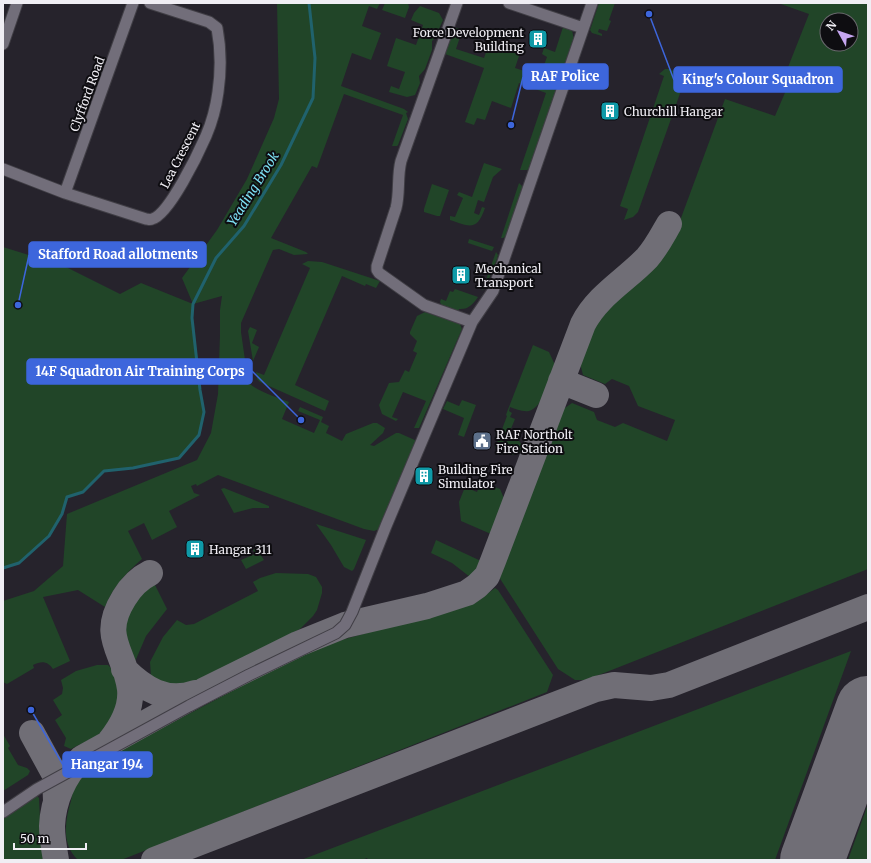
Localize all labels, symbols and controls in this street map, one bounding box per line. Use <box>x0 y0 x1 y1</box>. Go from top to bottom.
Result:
north arrow <box>819 12 859 52</box>
text: N <box>823 18 840 33</box>
place label: Force Development Building <box>413 25 525 54</box>
building icon: Force Development Building <box>527 28 549 50</box>
street label: Clyfford Road <box>67 55 107 133</box>
callout: RAF Police <box>523 64 608 89</box>
callout: King's Colour Squadron <box>674 67 842 92</box>
text: RAF Police <box>531 68 599 85</box>
text: King's Colour Squadron <box>682 71 834 88</box>
building icon: Churchill Hangar <box>599 100 621 122</box>
place label: Churchill Hangar <box>624 104 723 119</box>
street label: Lea Crescent <box>157 119 203 191</box>
water label: Yeading Brook <box>223 149 283 229</box>
callout: Stafford Road allotments <box>29 242 206 267</box>
text: Stafford Road allotments <box>38 246 198 263</box>
place label: Mechanical Transport <box>475 261 542 290</box>
building icon: Mechanical Transport <box>450 264 472 286</box>
callout: 14F Squadron Air Training Corps <box>27 359 252 384</box>
text: 14F Squadron Air Training Corps <box>35 363 245 380</box>
place label: RAF Northolt Fire Station <box>496 427 573 456</box>
public building icon: RAF Northolt Fire Station <box>471 430 493 452</box>
place label: Building Fire Simulator <box>438 462 513 491</box>
building icon: Building Fire Simulator <box>413 465 435 487</box>
building icon: Hangar 311 <box>184 538 206 560</box>
place label: Hangar 311 <box>209 542 272 557</box>
callout: Hangar 194 <box>63 752 152 777</box>
text: Hangar 194 <box>71 756 144 773</box>
scale bar <box>14 825 86 851</box>
text: 50 m <box>20 831 49 846</box>

